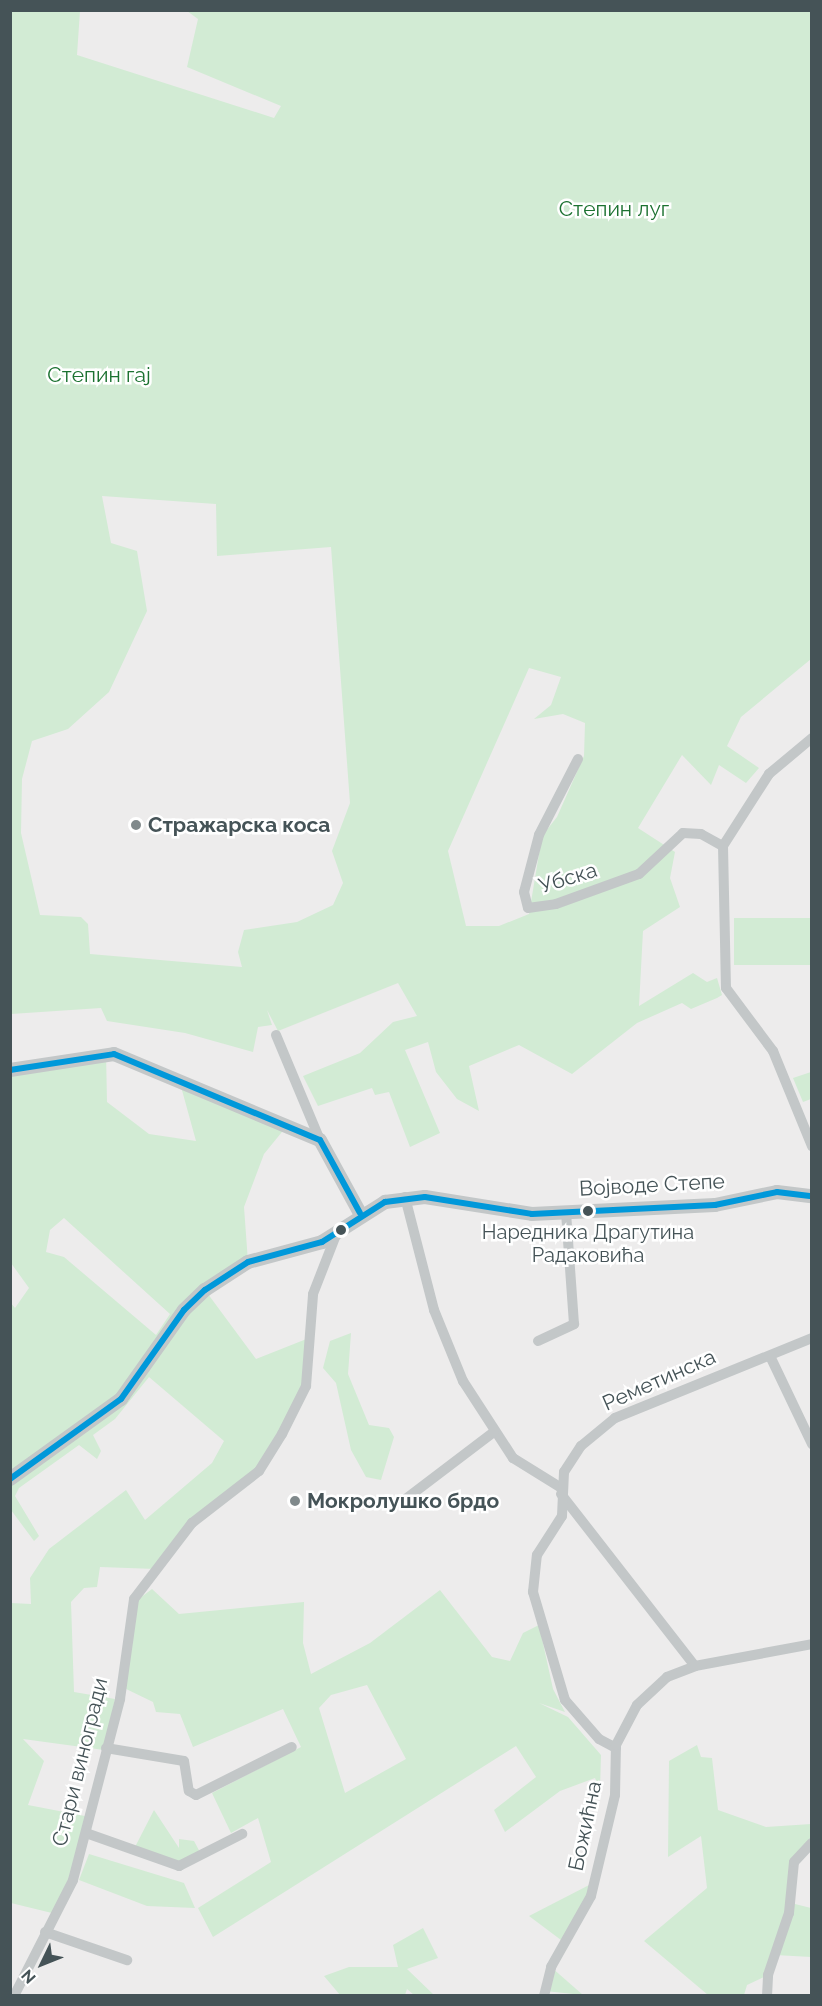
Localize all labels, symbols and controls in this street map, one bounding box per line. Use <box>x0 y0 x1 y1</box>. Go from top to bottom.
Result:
park label: Степин луг <box>559 196 669 222</box>
park label: Степин гај <box>47 362 151 388</box>
place label: Стражарска коса <box>148 812 330 838</box>
marker: Стражарска коса <box>129 818 143 832</box>
street label: Убска <box>536 857 600 899</box>
street label: Војводе Степе <box>579 1169 725 1201</box>
marker: Наредника Драгутина Радаковића <box>582 1205 594 1217</box>
place label: Наредника Драгутина Радаковића <box>482 1220 694 1267</box>
unlabelled marker <box>335 1224 347 1236</box>
street label: Реметинска <box>599 1344 719 1416</box>
place label: Мокролушко брдо <box>307 1488 499 1514</box>
marker: Мокролушко брдо <box>288 1494 302 1508</box>
street label: Стари виногради <box>47 1675 113 1849</box>
street label: Божићна <box>563 1779 607 1873</box>
north arrow <box>12 1934 72 1994</box>
text: N <box>17 1966 40 1988</box>

